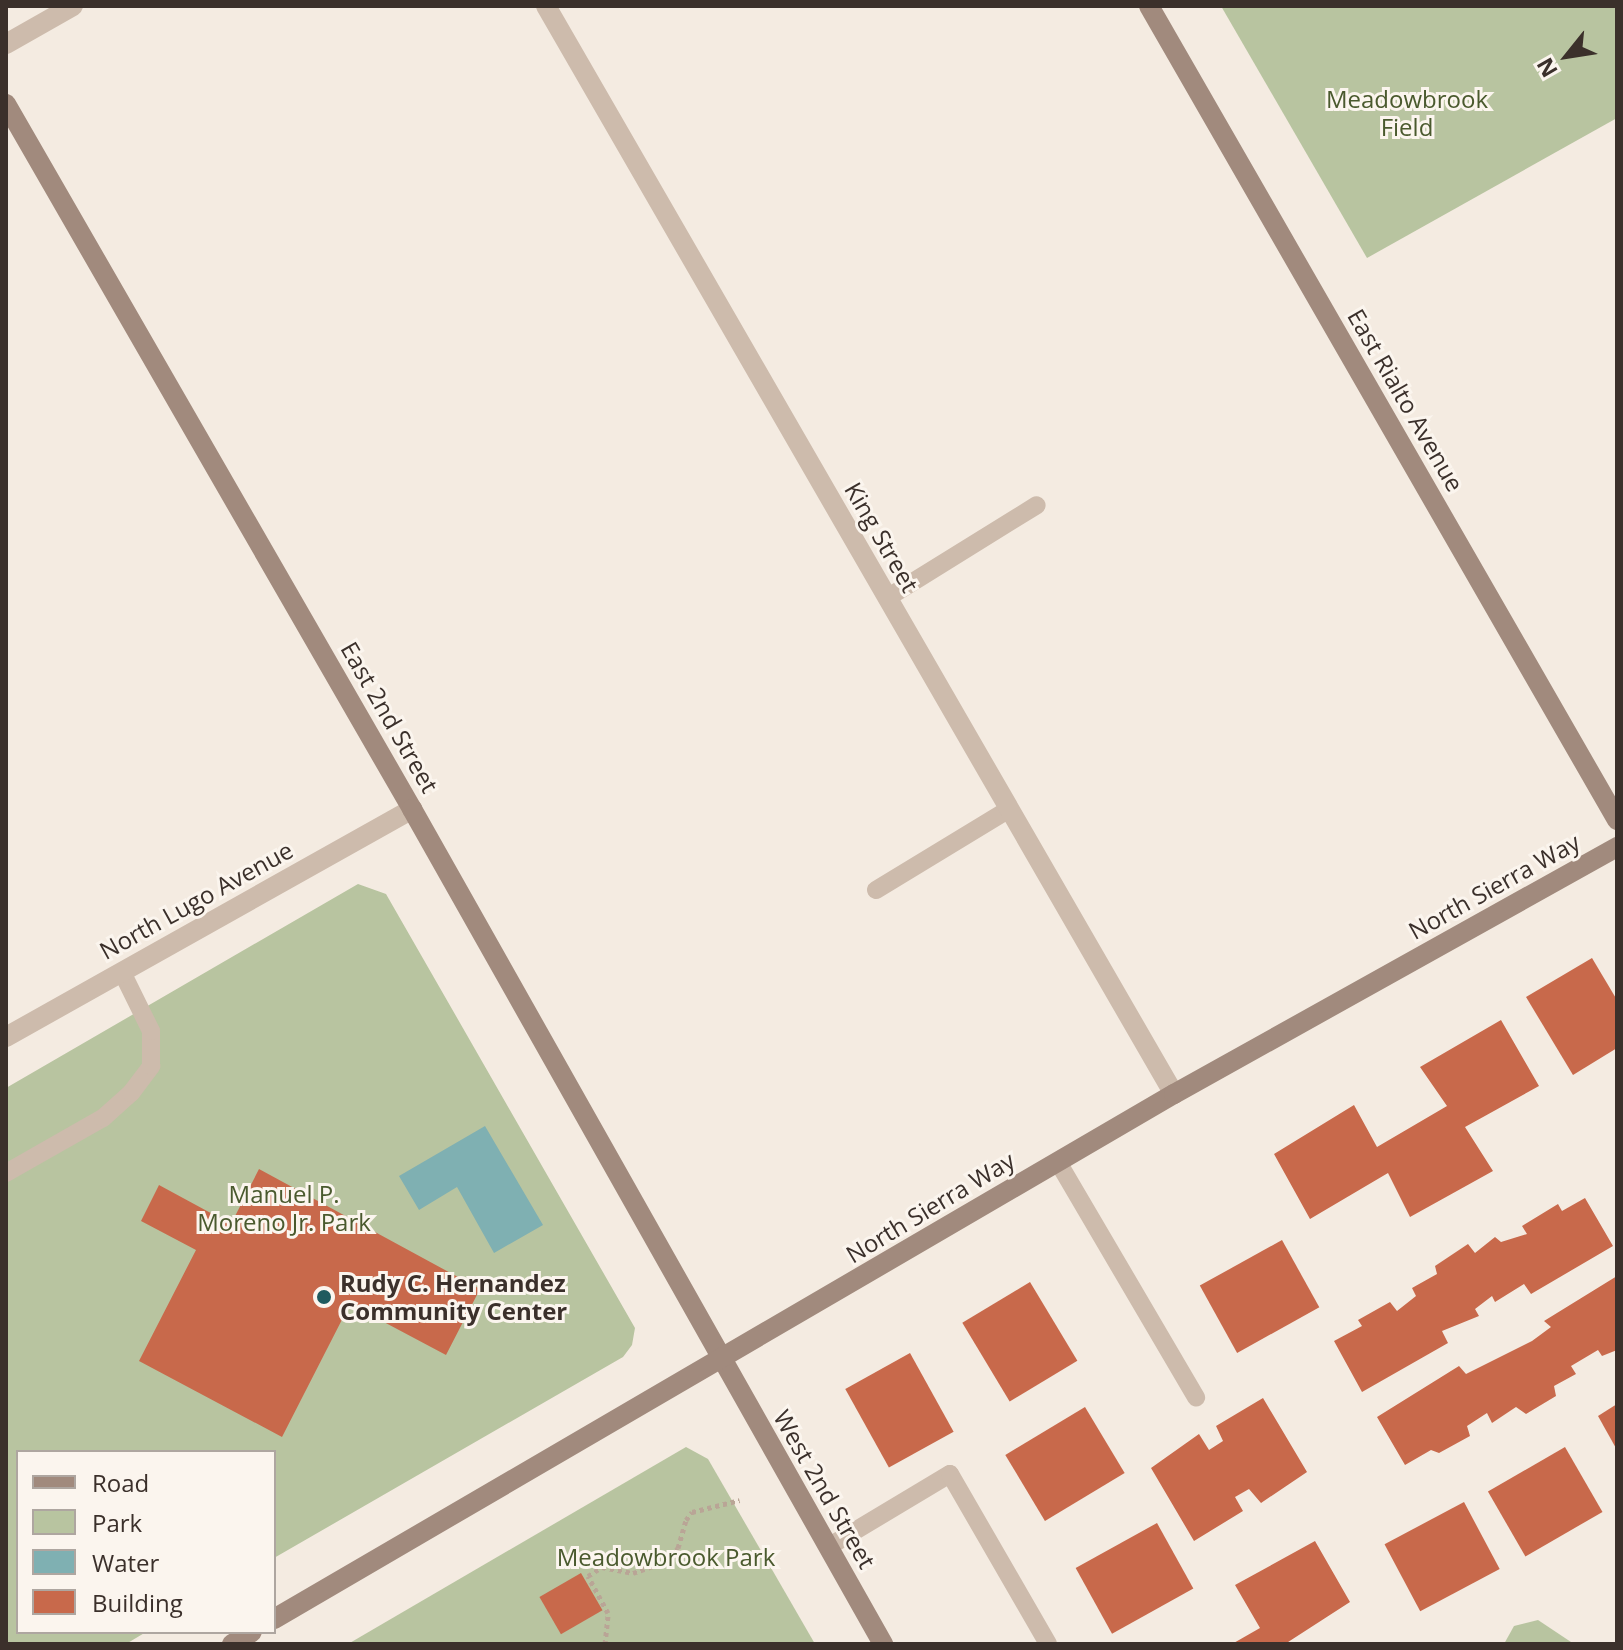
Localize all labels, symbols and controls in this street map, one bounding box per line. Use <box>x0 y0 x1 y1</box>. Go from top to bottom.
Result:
north arrow <box>1527 16 1607 96</box>
text: N <box>1529 53 1564 83</box>
park label: Meadowbrook Field <box>1326 85 1488 141</box>
street label: East Rialto Avenue <box>1342 304 1470 496</box>
street label: King Street <box>839 477 925 597</box>
street label: East 2nd Street <box>335 636 445 798</box>
street label: North Sierra Way <box>1403 827 1585 945</box>
street label: North Lugo Avenue <box>94 835 298 965</box>
street label: North Sierra Way <box>841 1145 1019 1269</box>
park label: Manuel P. Moreno Jr. Park <box>197 1180 371 1236</box>
place label: Rudy C. Hernandez Community Center <box>340 1269 567 1325</box>
marker: Rudy C. Hernandez Community Center <box>315 1288 333 1306</box>
street label: West 2nd Street <box>768 1405 882 1573</box>
legend <box>16 1450 276 1634</box>
text: Road <box>92 1466 149 1499</box>
text: Park <box>92 1506 142 1539</box>
park label: Meadowbrook Park <box>557 1543 775 1571</box>
text: Water <box>92 1546 159 1579</box>
text: Building <box>92 1586 183 1619</box>

